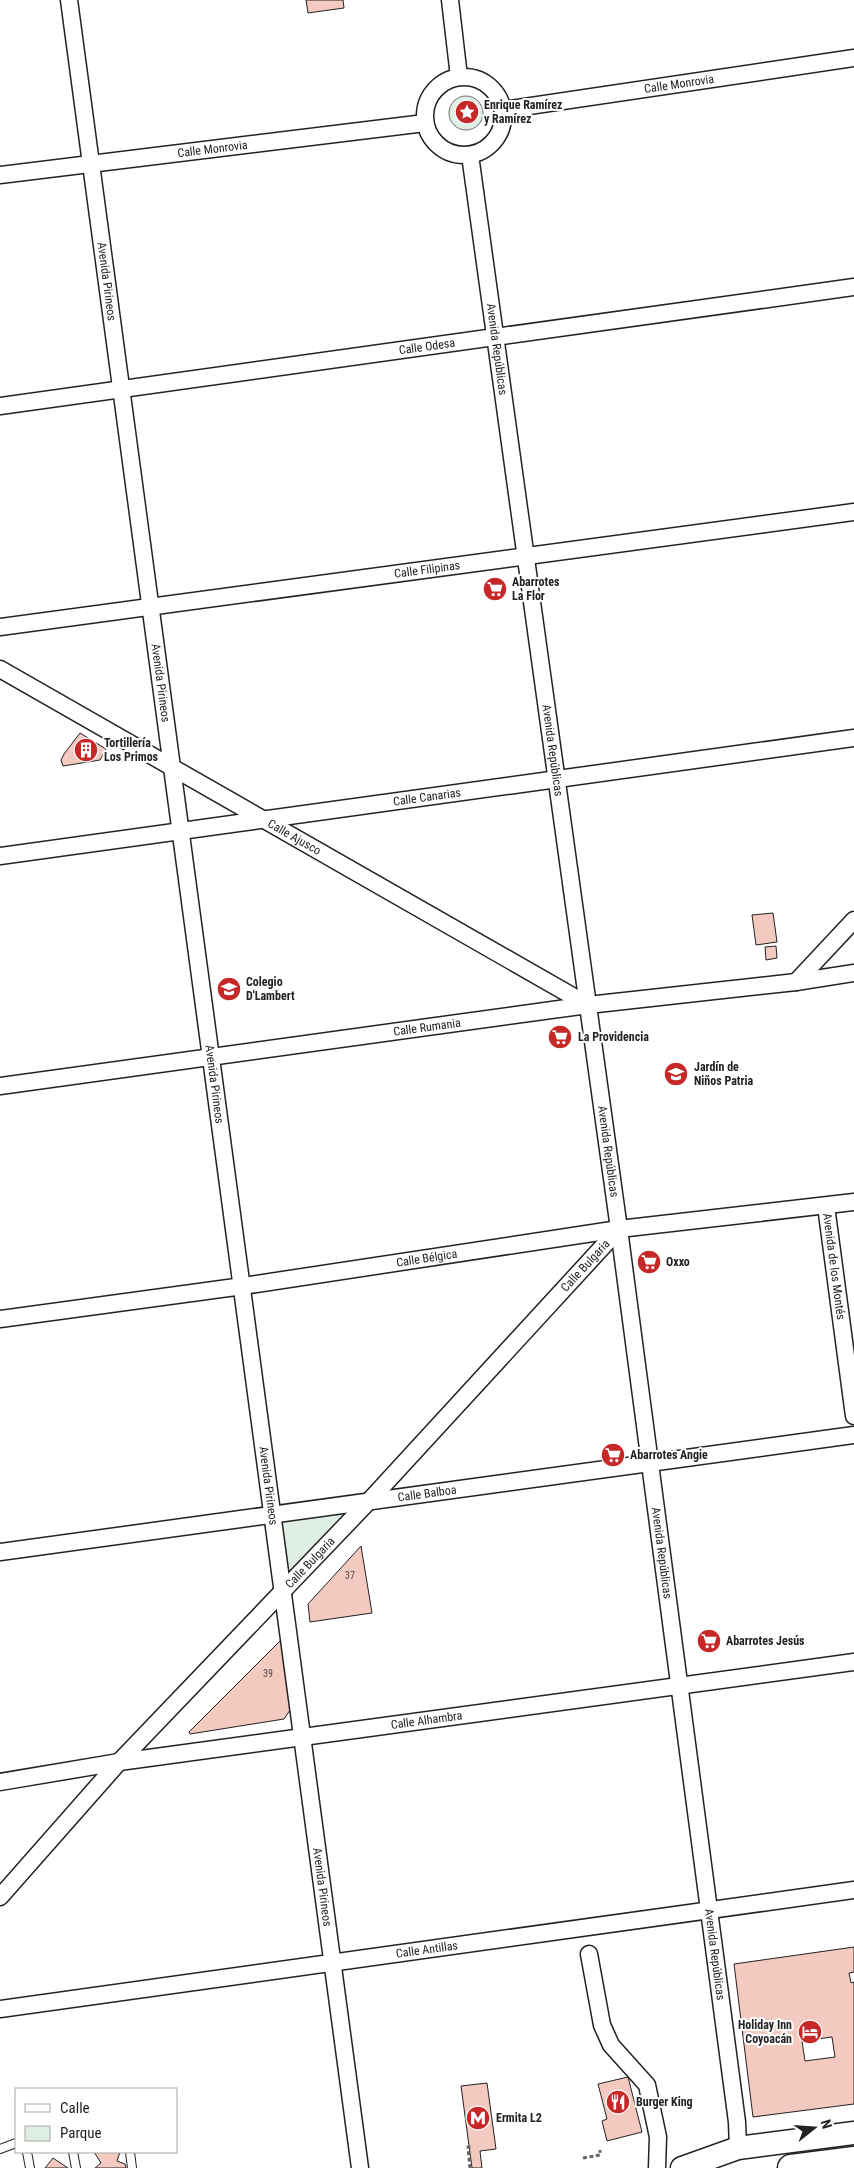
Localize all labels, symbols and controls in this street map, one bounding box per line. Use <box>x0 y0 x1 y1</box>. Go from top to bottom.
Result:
street label: Calle Monrovia <box>643 72 715 96</box>
place label: Enrique Ramírez y Ramírez <box>484 98 563 126</box>
place icon: Enrique Ramírez y Ramírez <box>454 99 480 125</box>
street label: Calle Monrovia <box>177 138 249 160</box>
street label: Avenida Pirineos <box>95 241 119 322</box>
street label: Avenida Repúblicas <box>484 302 510 396</box>
street label: Calle Odesa <box>398 336 456 357</box>
street label: Calle Filipinas <box>393 558 461 581</box>
place label: Abarrotes La Flor <box>512 575 560 603</box>
supermarket icon: Abarrotes La Flor <box>482 576 508 602</box>
street label: Avenida Pirineos <box>148 643 173 723</box>
street label: Avenida Repúblicas <box>539 704 566 797</box>
place label: Tortillería Los Primos <box>104 736 159 764</box>
building icon: Tortillería Los Primos <box>73 737 99 763</box>
street label: Calle Canarias <box>392 785 462 809</box>
street label: Calle Ajusco <box>265 816 323 858</box>
place label: Colegio D'Lambert <box>246 975 295 1003</box>
school or university icon: Colegio D'Lambert <box>216 976 242 1002</box>
street label: Calle Rumania <box>392 1016 462 1039</box>
supermarket icon: La Providencia <box>547 1024 573 1050</box>
place label: La Providencia <box>578 1030 649 1044</box>
street label: Avenida Pirineos <box>202 1044 227 1124</box>
place label: Jardín de Niños Patria <box>694 1060 754 1088</box>
school or university icon: Jardín de Niños Patria <box>663 1061 689 1087</box>
street label: Avenida Repúblicas <box>595 1105 622 1198</box>
street label: Avenida de los Montés <box>820 1212 848 1321</box>
street label: Calle Bulgaria <box>558 1237 613 1295</box>
street label: Calle Bélgica <box>395 1247 458 1270</box>
supermarket icon: Oxxo <box>636 1249 662 1275</box>
place label: Oxxo <box>666 1255 690 1269</box>
supermarket icon: Abarrotes Angie <box>600 1442 626 1468</box>
street label: Avenida Pirineos <box>256 1446 281 1526</box>
place label: Abarrotes Angie <box>630 1448 708 1462</box>
street label: Calle Balboa <box>397 1483 458 1504</box>
street label: Avenida Repúblicas <box>649 1506 675 1600</box>
street label: Calle Bulgaria <box>282 1534 338 1591</box>
house number: 37 <box>345 1570 355 1581</box>
supermarket icon: Abarrotes Jesús <box>696 1628 722 1654</box>
place label: Abarrotes Jesús <box>726 1634 805 1648</box>
house number: 39 <box>263 1668 273 1679</box>
street label: Calle Alhambra <box>390 1708 463 1732</box>
street label: Avenida Pirineos <box>310 1847 334 1927</box>
street label: Avenida Repúblicas <box>702 1908 728 2001</box>
street label: Calle Antillas <box>395 1938 459 1961</box>
place label: Holiday Inn Coyoacán <box>738 2018 792 2046</box>
hotel icon: Holiday Inn Coyoacán <box>797 2019 823 2045</box>
legend <box>15 2088 178 2153</box>
restaurant icon: Burger King <box>605 2089 631 2115</box>
place label: Burger King <box>636 2095 693 2109</box>
text: Calle <box>60 2099 90 2117</box>
north arrow <box>789 2103 839 2153</box>
metro station icon: Ermita L2 <box>465 2105 491 2131</box>
place label: Ermita L2 <box>496 2111 542 2125</box>
text: N <box>818 2118 835 2131</box>
text: Parque <box>60 2124 102 2142</box>

